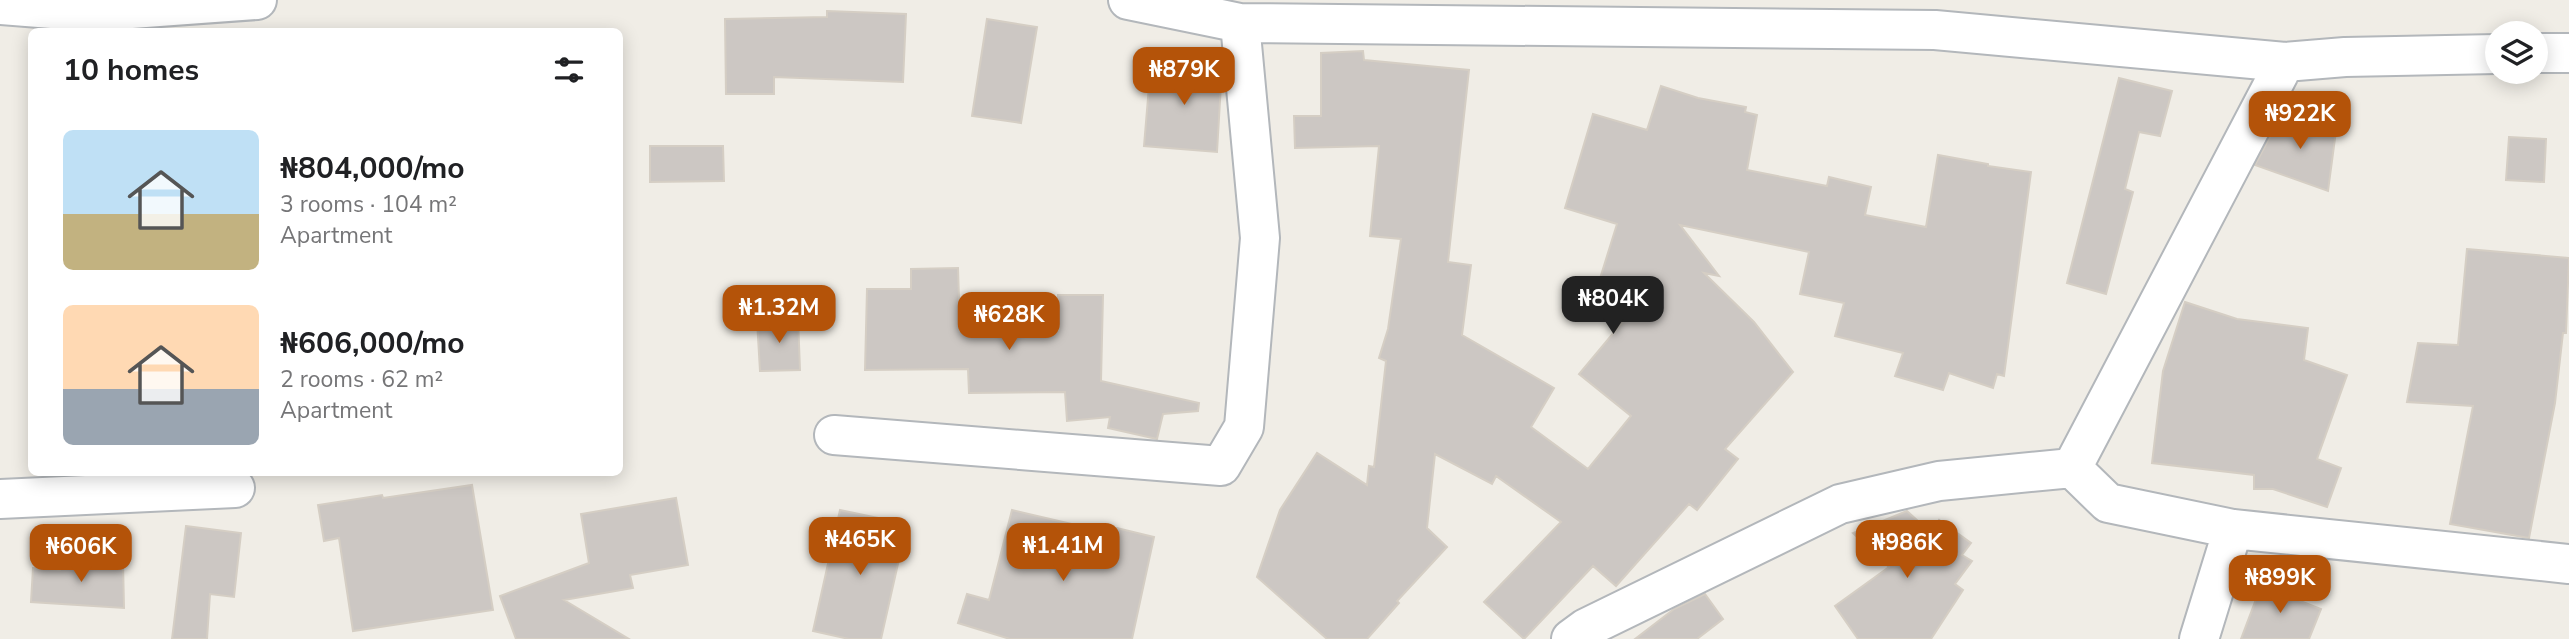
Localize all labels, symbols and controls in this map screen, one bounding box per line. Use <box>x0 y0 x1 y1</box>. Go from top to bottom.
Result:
map controls <box>2485 21 2548 84</box>
button: layers <box>2485 21 2548 84</box>
pin: ₦879K <box>1135 48 1233 107</box>
text: 10 homes <box>63 50 199 91</box>
icon: filters <box>550 51 588 89</box>
text: ₦879K <box>1149 54 1219 85</box>
pin: ₦922K <box>2251 92 2349 151</box>
text: ₦922K <box>2265 98 2335 129</box>
text: ₦804,000/mo <box>280 148 465 189</box>
icon: home <box>119 158 203 242</box>
text: 3 rooms · 104 m² <box>280 189 457 220</box>
text: Apartment <box>280 220 392 251</box>
pin: ₦804K <box>1564 276 1662 336</box>
text: ₦804K <box>1578 283 1648 314</box>
pin: ₦1.32M <box>722 286 836 345</box>
text: ₦1.32M <box>739 292 819 323</box>
pin: ₦628K <box>960 292 1058 352</box>
text: ₦628K <box>974 299 1044 330</box>
text: ₦606,000/mo <box>280 323 465 364</box>
icon: home <box>119 333 203 417</box>
text: 2 rooms · 62 m² <box>280 364 443 395</box>
text: Apartment <box>280 395 392 426</box>
pin: ₦465K <box>811 518 909 577</box>
pin: ₦986K <box>1858 520 1956 580</box>
pin: ₦606K <box>32 524 130 584</box>
text: ₦465K <box>825 524 895 555</box>
pin: ₦1.41M <box>1006 524 1120 583</box>
text: ₦986K <box>1872 527 1942 558</box>
text: ₦1.41M <box>1023 530 1103 561</box>
text: ₦606K <box>46 531 116 562</box>
pin: ₦899K <box>2231 556 2329 615</box>
text: ₦899K <box>2245 562 2315 593</box>

